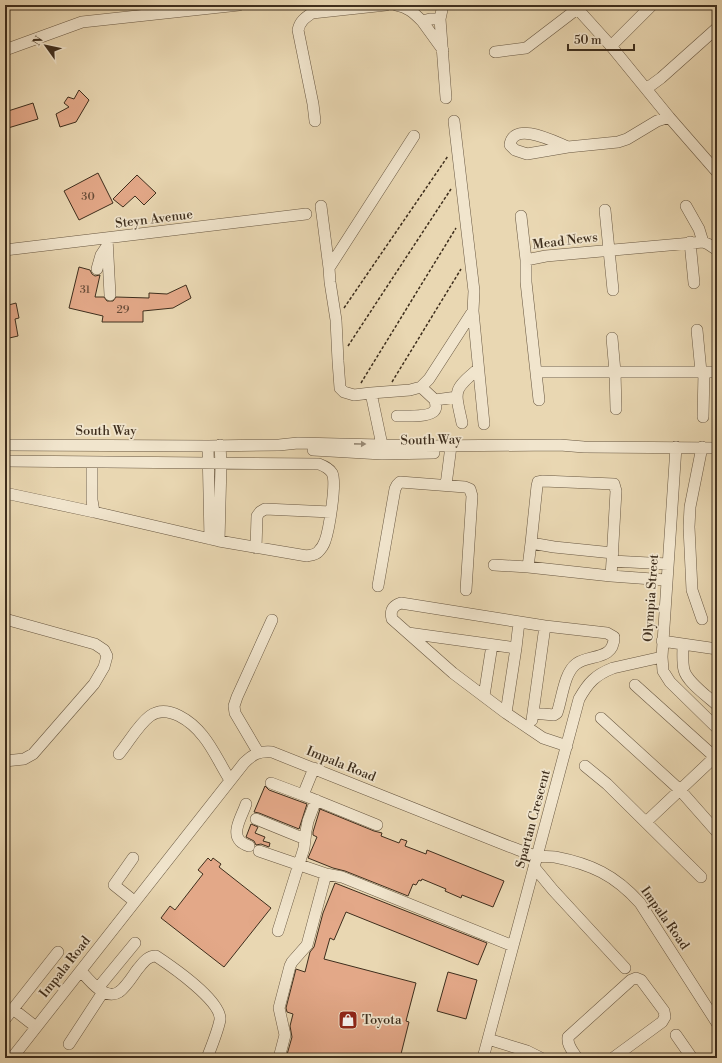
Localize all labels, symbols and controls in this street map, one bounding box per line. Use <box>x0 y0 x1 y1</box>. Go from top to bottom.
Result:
north arrow <box>26 26 66 66</box>
scale bar <box>568 26 634 52</box>
text: N <box>30 33 47 49</box>
text: 50 m <box>574 33 602 48</box>
house number: 30 <box>81 190 95 204</box>
street label: Steyn Avenue <box>114 206 194 232</box>
street label: Mead News <box>531 229 599 253</box>
house number: 31 <box>80 283 91 297</box>
house number: 29 <box>117 303 130 317</box>
street label: South Way <box>75 423 137 439</box>
street label: South Way <box>400 431 462 449</box>
one-way arrow <box>354 441 367 447</box>
street label: Olympia Street <box>640 553 662 642</box>
street label: Impala Road <box>304 743 379 785</box>
street label: Spartan Crescent <box>512 768 554 870</box>
street label: Impala Road <box>637 883 693 953</box>
street label: Impala Road <box>36 933 94 1001</box>
shop icon: Toyota <box>337 1009 359 1031</box>
place label: Toyota <box>362 1012 402 1028</box>

